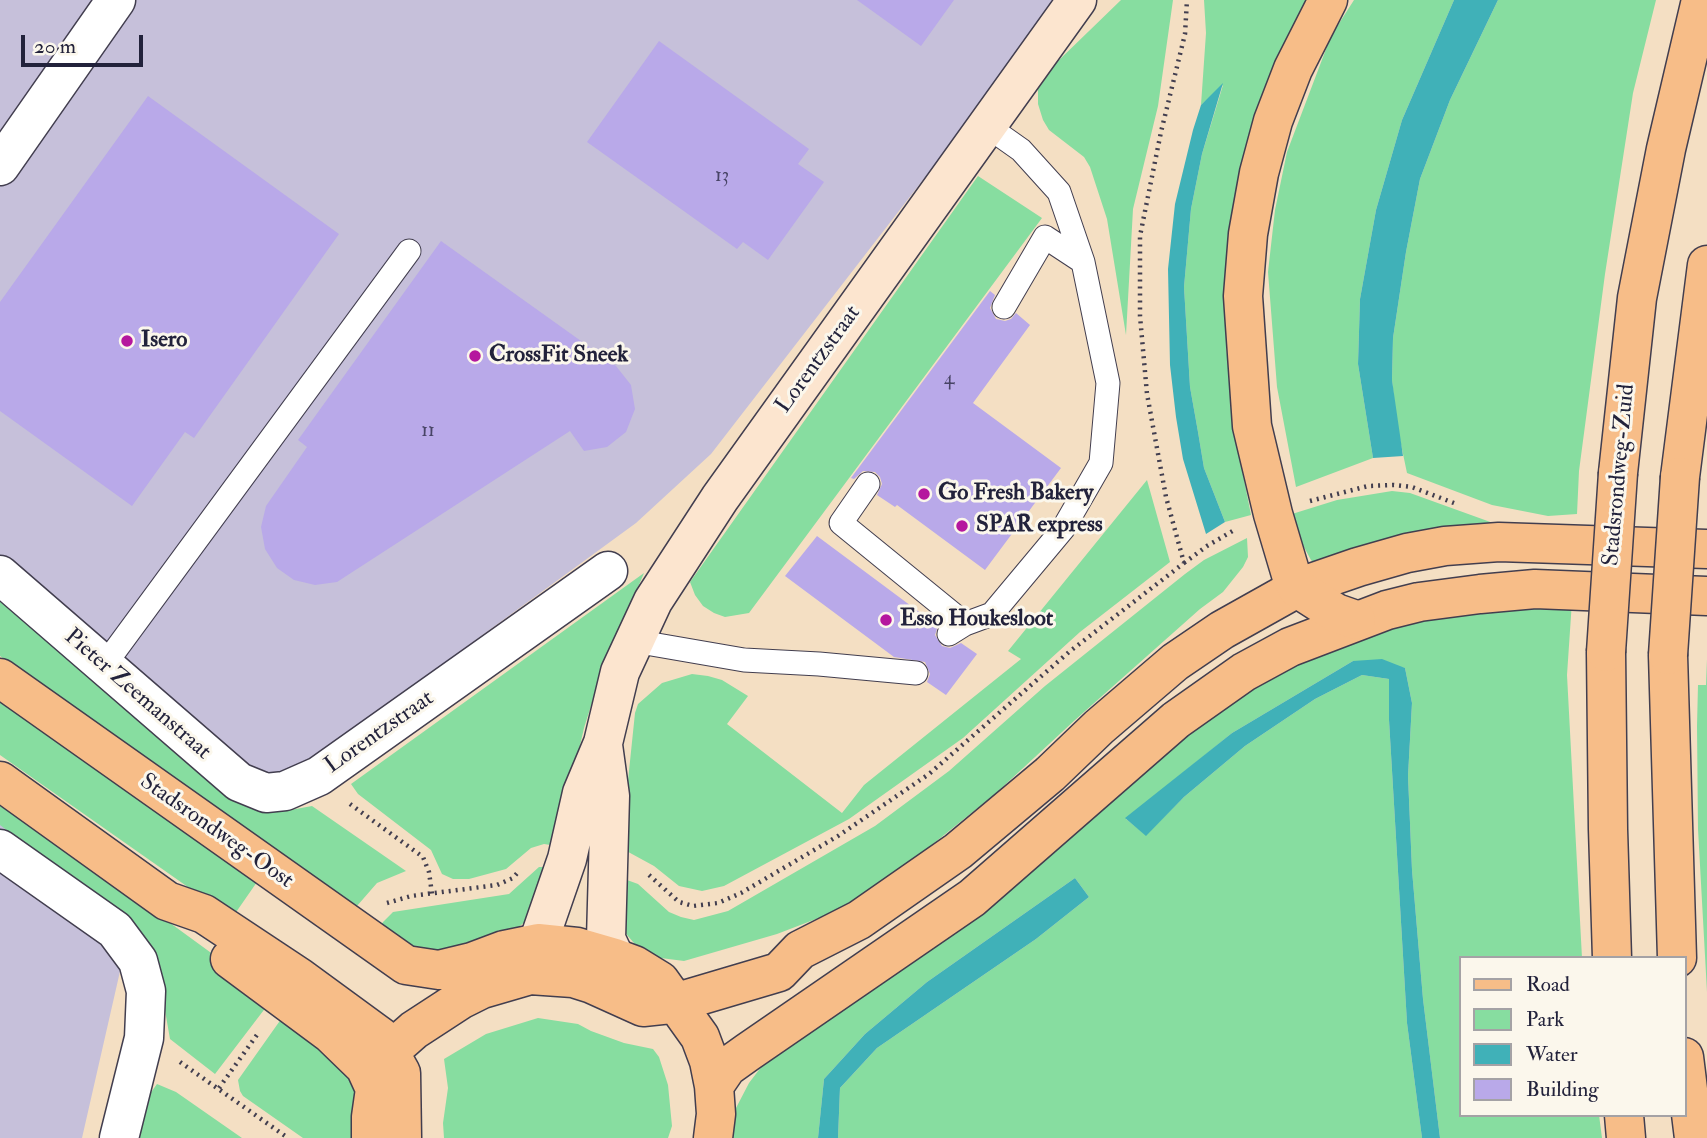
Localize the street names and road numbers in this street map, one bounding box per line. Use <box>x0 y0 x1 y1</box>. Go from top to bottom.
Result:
street label: Lorentzstraat <box>771 301 867 419</box>
street label: Stadsrondweg-Zuid <box>1598 383 1642 567</box>
street label: Pieter Zeemanstraat <box>58 624 216 766</box>
street label: Lorentzstraat <box>320 685 440 781</box>
street label: Stadsrondweg-Oost <box>134 769 298 895</box>

